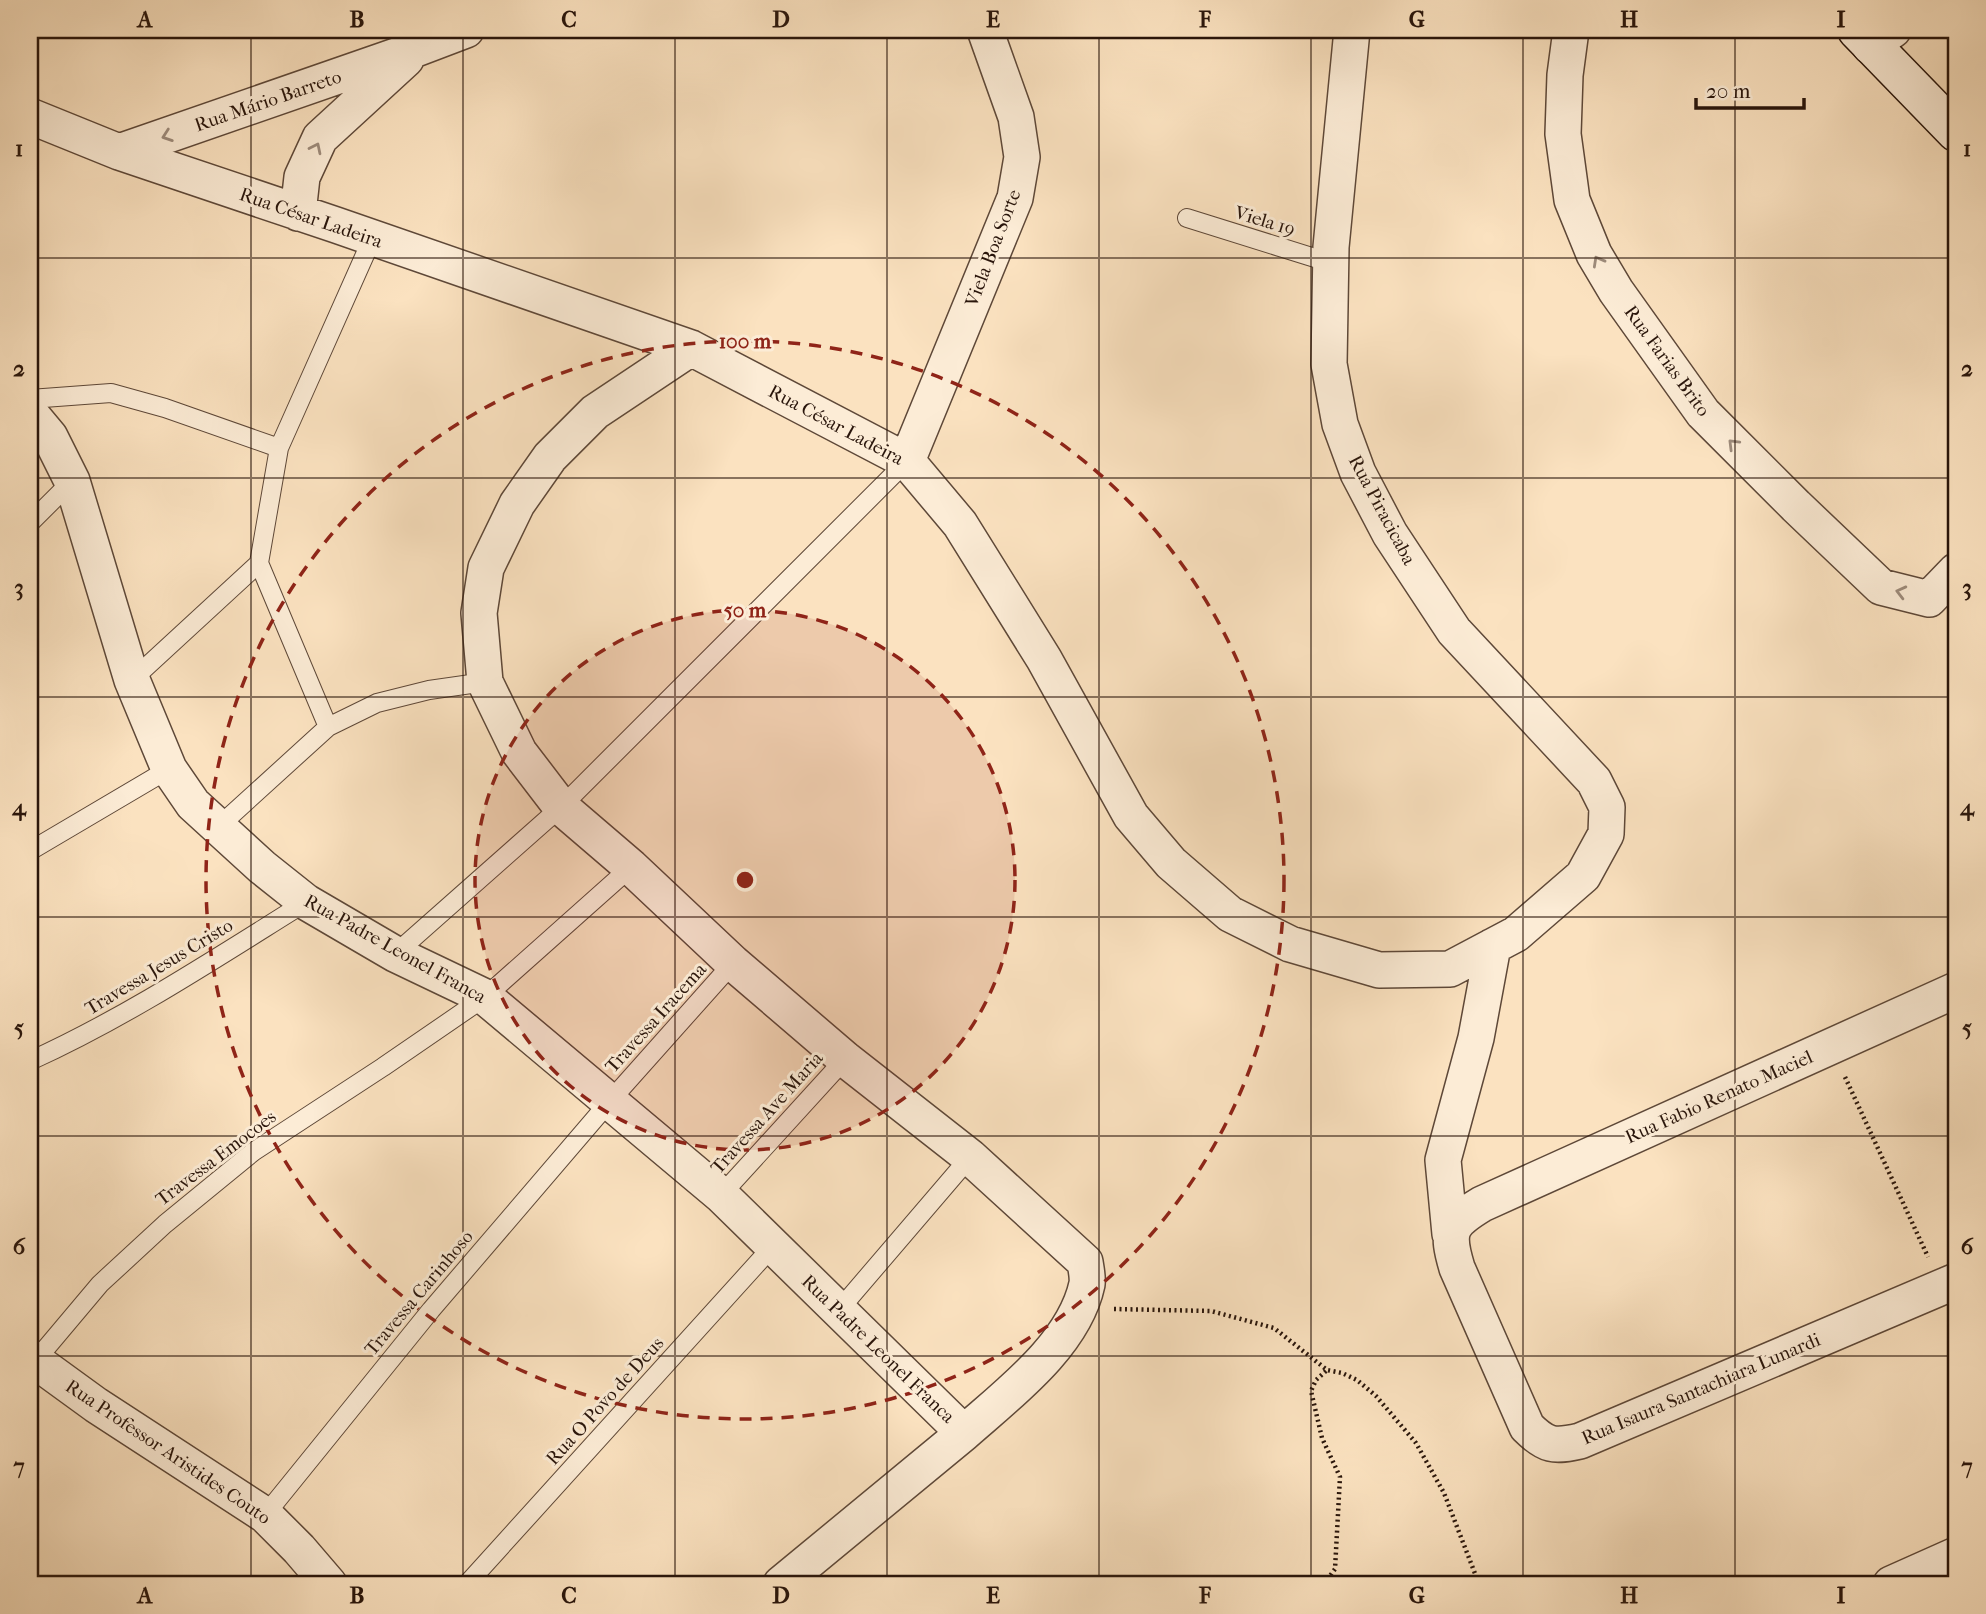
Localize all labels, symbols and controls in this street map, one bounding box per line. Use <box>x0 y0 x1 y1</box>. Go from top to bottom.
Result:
text: A <box>136 6 154 33</box>
text: B <box>350 6 365 33</box>
text: C <box>561 6 577 33</box>
text: D <box>772 6 790 33</box>
text: E <box>986 6 1000 33</box>
text: F <box>1198 6 1212 33</box>
text: G <box>1409 6 1425 33</box>
text: H <box>1620 6 1638 33</box>
text: I <box>1837 6 1846 33</box>
street label: Rua Mário Barreto <box>192 65 345 136</box>
scale bar <box>1696 66 1804 110</box>
text: 20 m <box>1706 79 1751 103</box>
one-way arrow <box>161 128 173 142</box>
text: 1 <box>15 135 23 162</box>
text: 1 <box>1963 135 1971 162</box>
one-way arrow <box>307 143 321 155</box>
street label: Rua César Ladeira <box>237 183 386 253</box>
street label: Viela Boa Sorte <box>960 186 1025 311</box>
street label: Viela 19 <box>1231 201 1298 241</box>
one-way arrow <box>1593 256 1606 268</box>
street label: Rua Farias Brito <box>1619 301 1715 421</box>
text: 100 m <box>719 329 772 353</box>
text: 2 <box>13 355 25 382</box>
text: 2 <box>1961 355 1973 382</box>
street label: Rua César Ladeira <box>765 380 907 470</box>
one-way arrow <box>1728 439 1741 452</box>
street label: Rua Piracicaba <box>1344 452 1420 569</box>
text: 3 <box>14 574 24 601</box>
text: 3 <box>1962 574 1972 601</box>
one-way arrow <box>1895 586 1907 601</box>
text: 50 m <box>724 598 767 622</box>
text: 4 <box>11 794 27 821</box>
text: 4 <box>1959 794 1975 821</box>
centre of rings <box>733 868 757 892</box>
street label: Rua Padre Leonel Franca <box>300 890 490 1008</box>
street label: Travessa Jesus Cristo <box>81 914 237 1020</box>
street label: Travessa Iracema <box>601 958 711 1077</box>
text: 5 <box>14 1014 24 1041</box>
text: 5 <box>1962 1014 1972 1041</box>
street label: Rua Fabio Renato Maciel <box>1622 1046 1816 1148</box>
street label: Travessa Ave Maria <box>706 1047 828 1179</box>
street label: Travessa Emocoes <box>152 1106 280 1210</box>
street label: Travessa Carinhoso <box>360 1226 478 1360</box>
text: 6 <box>13 1233 26 1260</box>
text: 6 <box>1961 1233 1974 1260</box>
street label: Rua Padre Leonel Franca <box>797 1270 959 1428</box>
street label: Rua Isaura Santachiara Lunardi <box>1578 1328 1824 1449</box>
street label: Rua O Povo de Deus <box>542 1332 668 1470</box>
street label: Rua Professor Aristides Couto <box>61 1375 275 1529</box>
text: 7 <box>12 1453 25 1480</box>
text: 7 <box>1960 1453 1973 1480</box>
text: A <box>136 1582 154 1609</box>
text: B <box>350 1582 365 1609</box>
text: C <box>561 1582 577 1609</box>
text: D <box>772 1582 790 1609</box>
text: E <box>986 1582 1000 1609</box>
text: F <box>1198 1582 1212 1609</box>
text: G <box>1409 1582 1425 1609</box>
text: H <box>1620 1582 1638 1609</box>
text: I <box>1837 1582 1846 1609</box>

